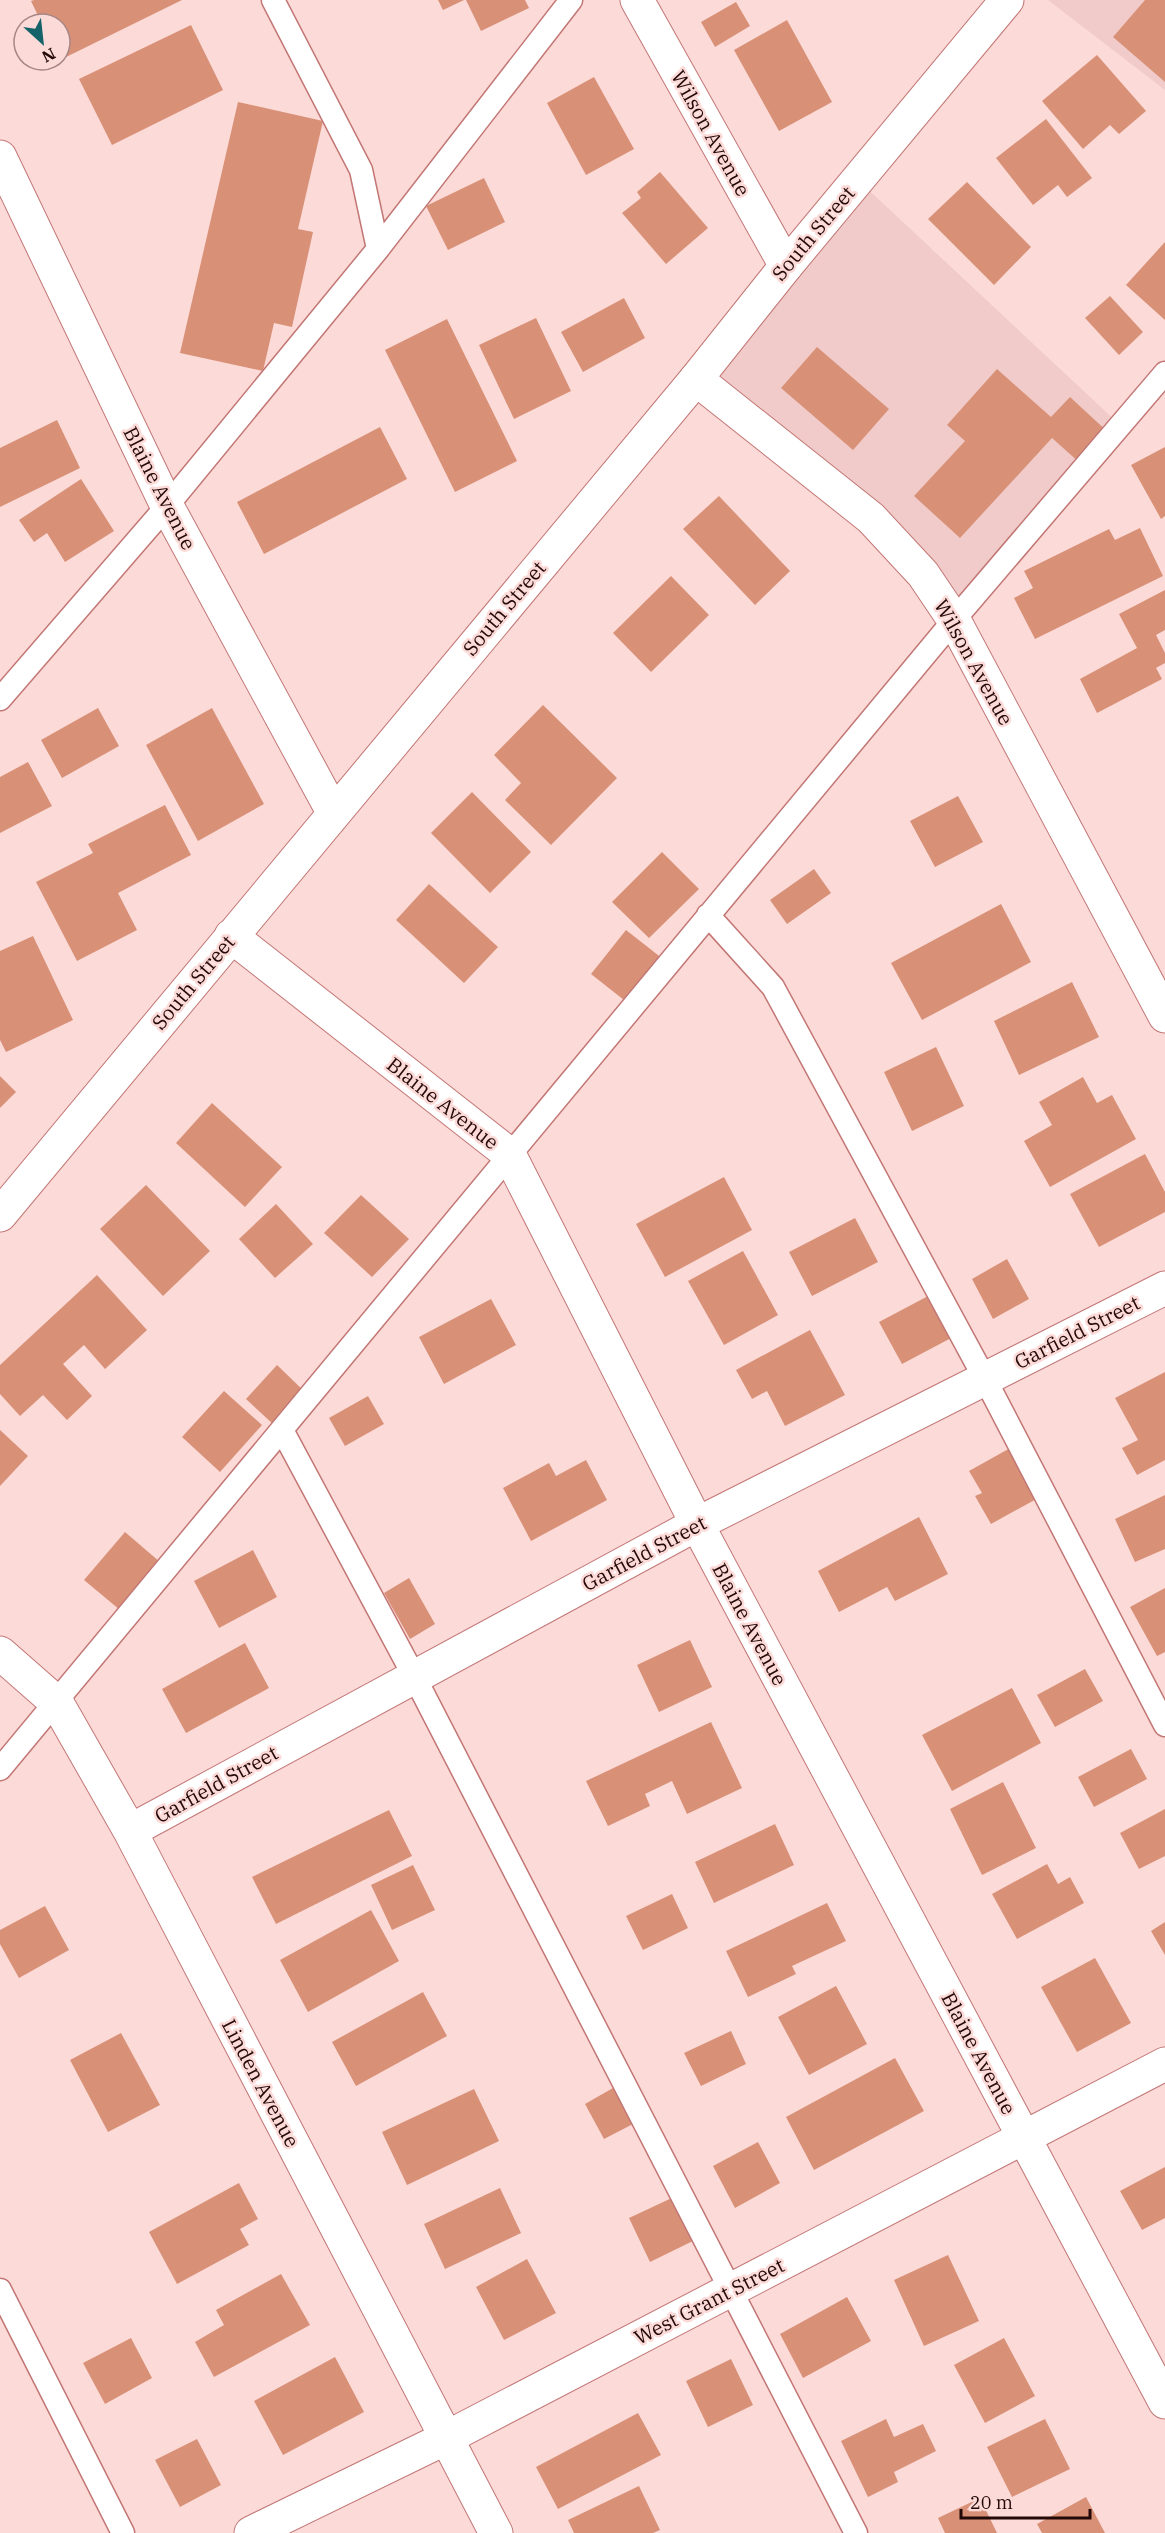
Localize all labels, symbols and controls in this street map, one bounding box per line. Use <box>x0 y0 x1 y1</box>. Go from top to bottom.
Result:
north arrow <box>12 12 72 72</box>
text: N <box>39 44 59 67</box>
street label: Wilson Avenue <box>665 65 757 201</box>
street label: South Street <box>765 180 861 286</box>
street label: Blaine Avenue <box>117 422 203 554</box>
street label: South Street <box>456 555 552 661</box>
street label: Wilson Avenue <box>928 594 1020 730</box>
street label: South Street <box>145 929 241 1035</box>
street label: Blaine Avenue <box>381 1051 505 1155</box>
street label: Garfield Street <box>1010 1289 1144 1375</box>
street label: Garfield Street <box>577 1509 711 1597</box>
street label: Blaine Avenue <box>706 1558 794 1690</box>
street label: Garfield Street <box>150 1739 282 1829</box>
street label: Blaine Avenue <box>935 1987 1023 2119</box>
street label: Linden Avenue <box>216 2014 306 2152</box>
street label: West Grant Street <box>629 2251 789 2351</box>
scale bar <box>961 2482 1090 2520</box>
text: 20 m <box>970 2491 1013 2514</box>

